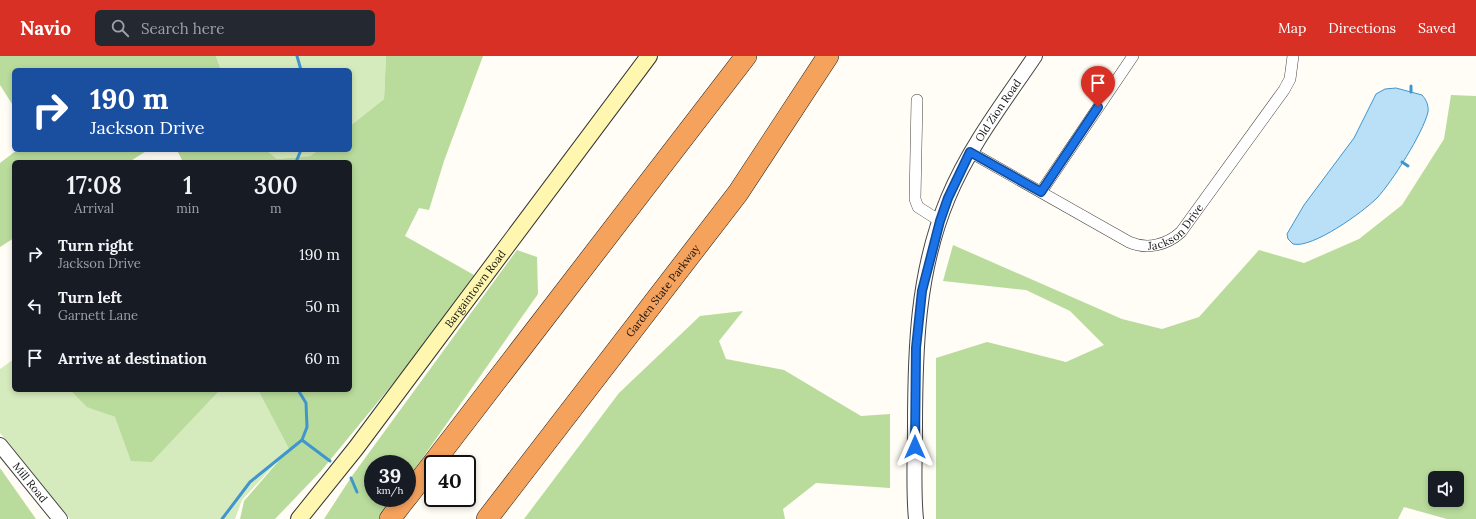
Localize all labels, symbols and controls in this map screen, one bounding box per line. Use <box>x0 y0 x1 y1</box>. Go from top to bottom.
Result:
search box <box>95 10 375 46</box>
text: Navio <box>20 16 71 40</box>
icon: search <box>109 17 131 39</box>
text: Search here <box>141 19 224 38</box>
text: Map <box>1278 19 1306 37</box>
text: Directions <box>1328 19 1396 37</box>
text: Saved <box>1418 19 1456 37</box>
pin <box>1081 66 1115 107</box>
icon: arrive <box>1087 72 1109 94</box>
street label: Old Zion Road <box>972 76 1024 144</box>
text: 190 m <box>90 81 168 117</box>
icon: right <box>24 84 76 136</box>
text: Jackson Drive <box>90 116 205 139</box>
text: 17:08 <box>66 170 122 201</box>
text: 1 <box>183 170 193 201</box>
text: 300 <box>254 170 298 201</box>
text: Arrival <box>74 200 114 217</box>
text: min <box>176 200 199 217</box>
text: m <box>270 200 282 217</box>
street label: Jackson Drive <box>1146 201 1206 253</box>
text: Turn right <box>58 236 134 255</box>
street label: Garden State Parkway <box>623 242 703 340</box>
icon: right <box>24 243 46 265</box>
text: 190 m <box>299 245 340 264</box>
street label: Bargaintown Road <box>442 247 509 330</box>
text: Jackson Drive <box>58 255 141 272</box>
text: Turn left <box>58 288 122 307</box>
icon: left <box>24 295 46 317</box>
text: 50 m <box>305 297 340 316</box>
text: Garnett Lane <box>58 307 138 324</box>
icon: arrive <box>24 347 46 369</box>
text: Arrive at destination <box>58 349 207 368</box>
text: 60 m <box>305 349 340 368</box>
position arrow <box>894 426 936 468</box>
speed limit sign: 40 <box>424 455 476 507</box>
street label: Mill Road <box>10 459 51 506</box>
text: 39 <box>379 463 401 488</box>
map controls <box>1428 471 1464 507</box>
button: sound <box>1428 471 1464 507</box>
text: km/h <box>376 484 404 497</box>

